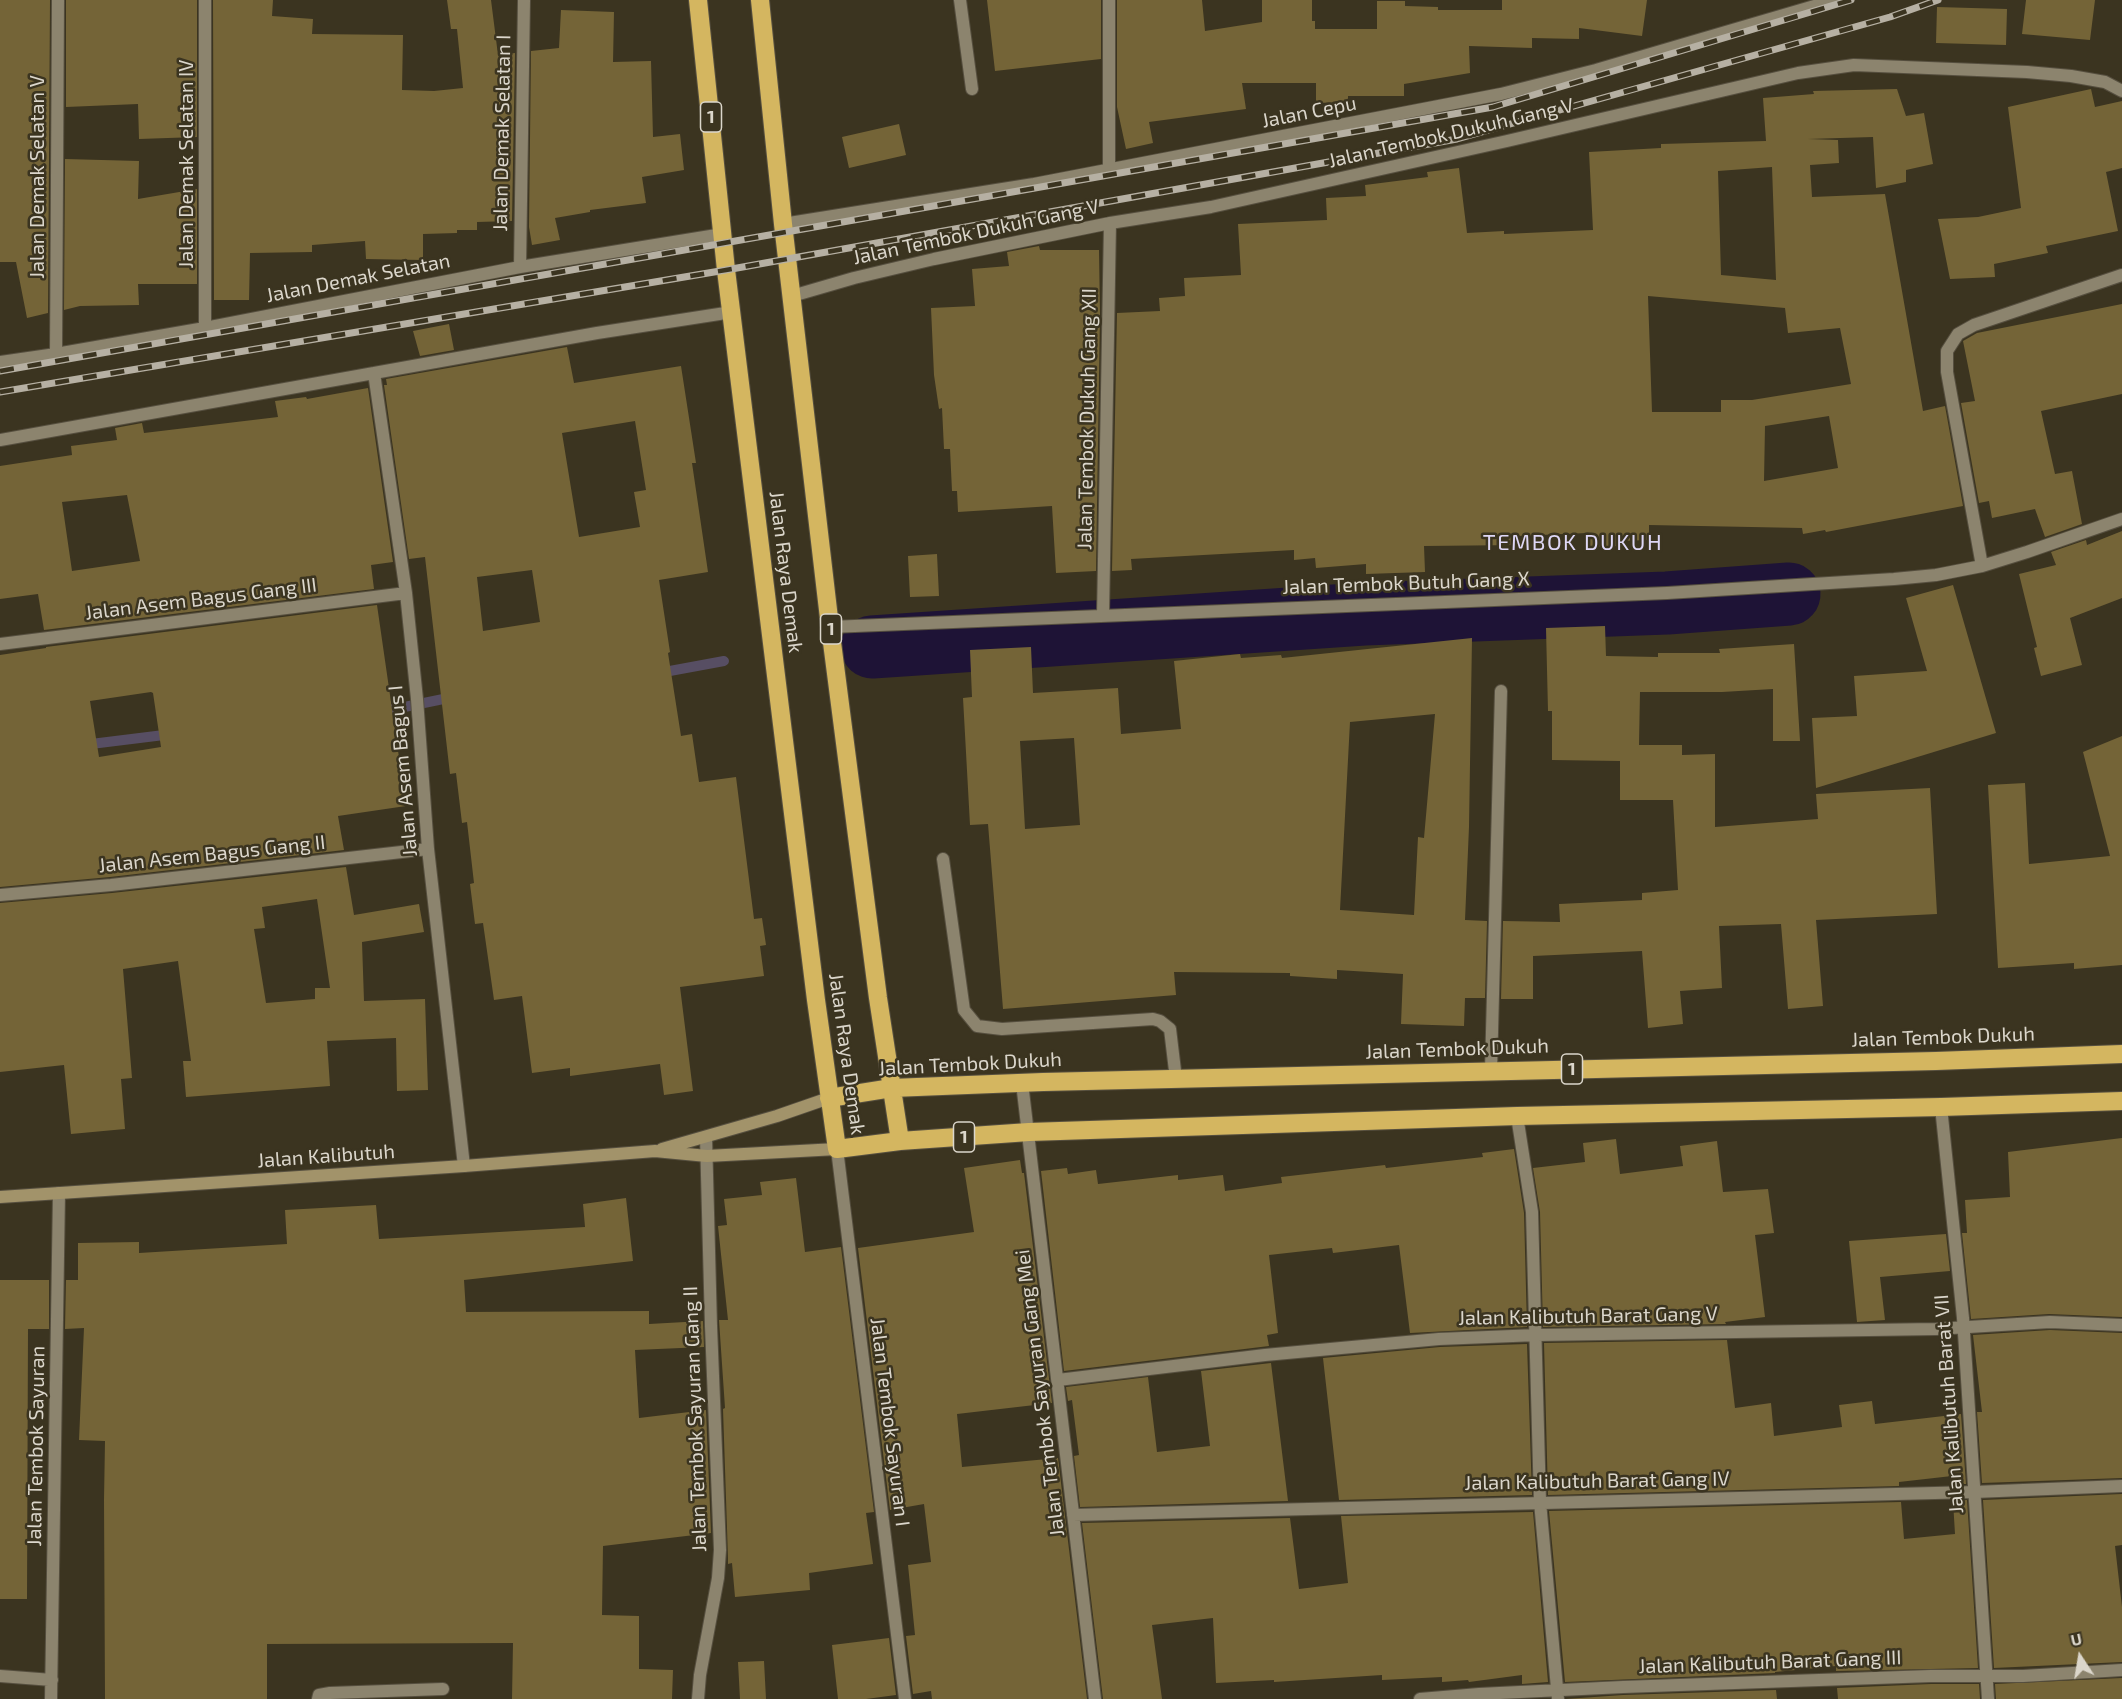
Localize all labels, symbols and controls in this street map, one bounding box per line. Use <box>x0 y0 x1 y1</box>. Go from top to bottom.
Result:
street label: Jalan Demak Selatan I <box>488 34 516 232</box>
street label: Jalan Demak Selatan IV <box>174 60 198 268</box>
street label: Jalan Demak Selatan V <box>25 75 49 279</box>
street label: Jalan Cepu <box>1260 91 1358 133</box>
street label: Jalan Tembok Dukuh Gang V <box>1326 93 1576 173</box>
road number: 1 <box>700 102 722 132</box>
street label: Jalan Tembok Dukuh Gang V <box>851 194 1101 270</box>
street label: Jalan Demak Selatan <box>264 248 452 308</box>
street label: Jalan Tembok Dukuh Gang XII <box>1073 288 1101 550</box>
street label: Jalan Raya Demak <box>764 490 808 654</box>
district label: TEMBOK DUKUH <box>1483 530 1663 556</box>
street label: Jalan Tembok Butuh Gang X <box>1282 567 1530 599</box>
street label: Jalan Asem Bagus Gang III <box>84 573 318 625</box>
road number: 1 <box>820 614 842 644</box>
street label: Jalan Asem Bagus I <box>384 684 422 858</box>
street label: Jalan Asem Bagus Gang II <box>97 830 327 878</box>
street label: Jalan Raya Demak <box>824 972 870 1136</box>
street label: Jalan Tembok Dukuh <box>1851 1022 2035 1052</box>
street label: Jalan Tembok Dukuh <box>1365 1034 1549 1064</box>
street label: Jalan Tembok Dukuh <box>878 1047 1062 1081</box>
road number: 1 <box>1562 1054 1582 1084</box>
road number: 1 <box>954 1122 974 1152</box>
street label: Jalan Kalibutuh <box>256 1139 396 1173</box>
street label: Jalan Tembok Sayuran Gang Mei <box>1010 1248 1070 1538</box>
street label: Jalan Tembok Sayuran Gang II <box>678 1285 712 1553</box>
street label: Jalan Kalibutuh Barat VII <box>1929 1294 1969 1514</box>
street label: Jalan Kalibutuh Barat Gang V <box>1458 1302 1718 1330</box>
street label: Jalan Tembok Sayuran I <box>865 1316 915 1528</box>
street label: Jalan Tembok Sayuran <box>22 1345 50 1547</box>
street label: Jalan Kalibutuh Barat Gang IV <box>1464 1467 1730 1495</box>
north arrow <box>2050 1627 2110 1687</box>
text: U <box>2069 1628 2083 1649</box>
street label: Jalan Kalibutuh Barat Gang III <box>1638 1645 1902 1679</box>

